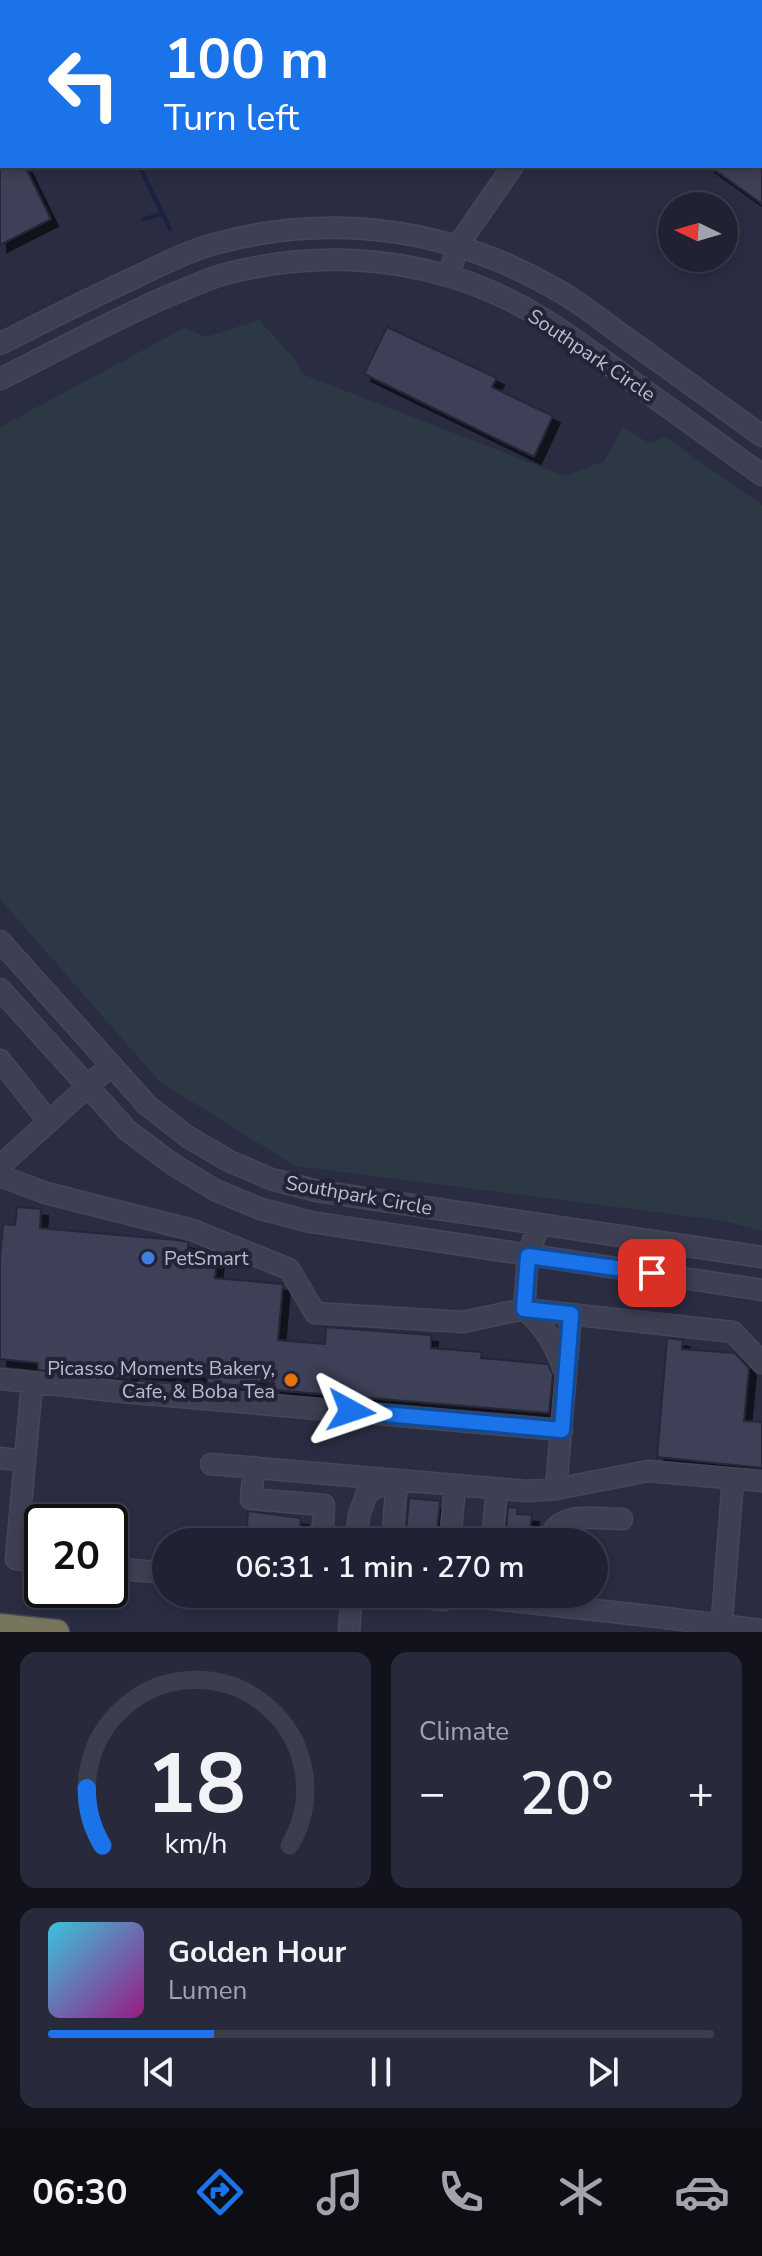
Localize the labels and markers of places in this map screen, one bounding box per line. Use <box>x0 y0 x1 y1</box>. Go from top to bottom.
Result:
pin <box>618 1239 686 1307</box>
place label: PetSmart <box>164 1245 250 1272</box>
marker: PetSmart <box>139 1249 157 1267</box>
place label: Picasso Moments Bakery, Cafe, & Boba Tea <box>47 1355 275 1405</box>
marker: Picasso Moments Bakery, Cafe, & Boba Tea <box>282 1371 300 1389</box>

